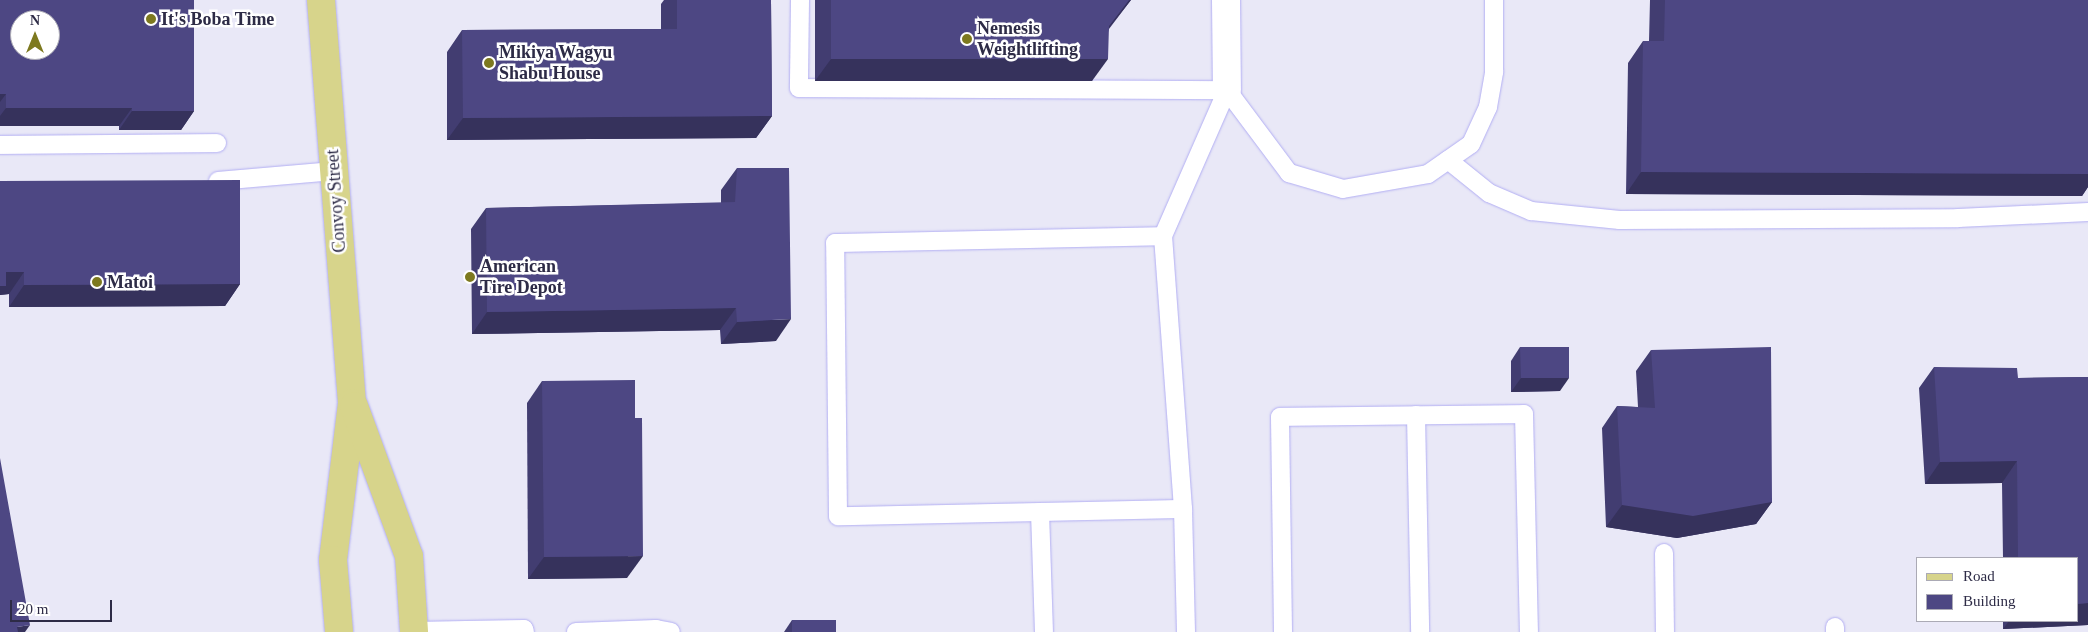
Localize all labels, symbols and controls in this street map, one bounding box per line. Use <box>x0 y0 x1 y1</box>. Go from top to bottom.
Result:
place label: It's Boba Time <box>161 8 275 30</box>
north arrow <box>10 10 60 60</box>
text: N <box>30 13 40 28</box>
marker: It's Boba Time <box>145 13 157 25</box>
place label: Nemesis Weightlifting <box>977 18 1078 60</box>
marker: Nemesis Weightlifting <box>961 33 973 45</box>
place label: Mikiya Wagyu Shabu House <box>499 42 613 84</box>
marker: Mikiya Wagyu Shabu House <box>483 57 495 69</box>
street label: Convoy Street <box>322 149 350 253</box>
place label: American Tire Depot <box>480 256 563 298</box>
place label: Matoi <box>107 271 153 293</box>
marker: American Tire Depot <box>464 271 476 283</box>
marker: Matoi <box>91 276 103 288</box>
legend <box>1916 557 2078 622</box>
text: Road <box>1963 568 1995 584</box>
scale bar <box>12 590 115 622</box>
text: Building <box>1963 593 2016 609</box>
text: 20 m <box>18 601 48 617</box>

